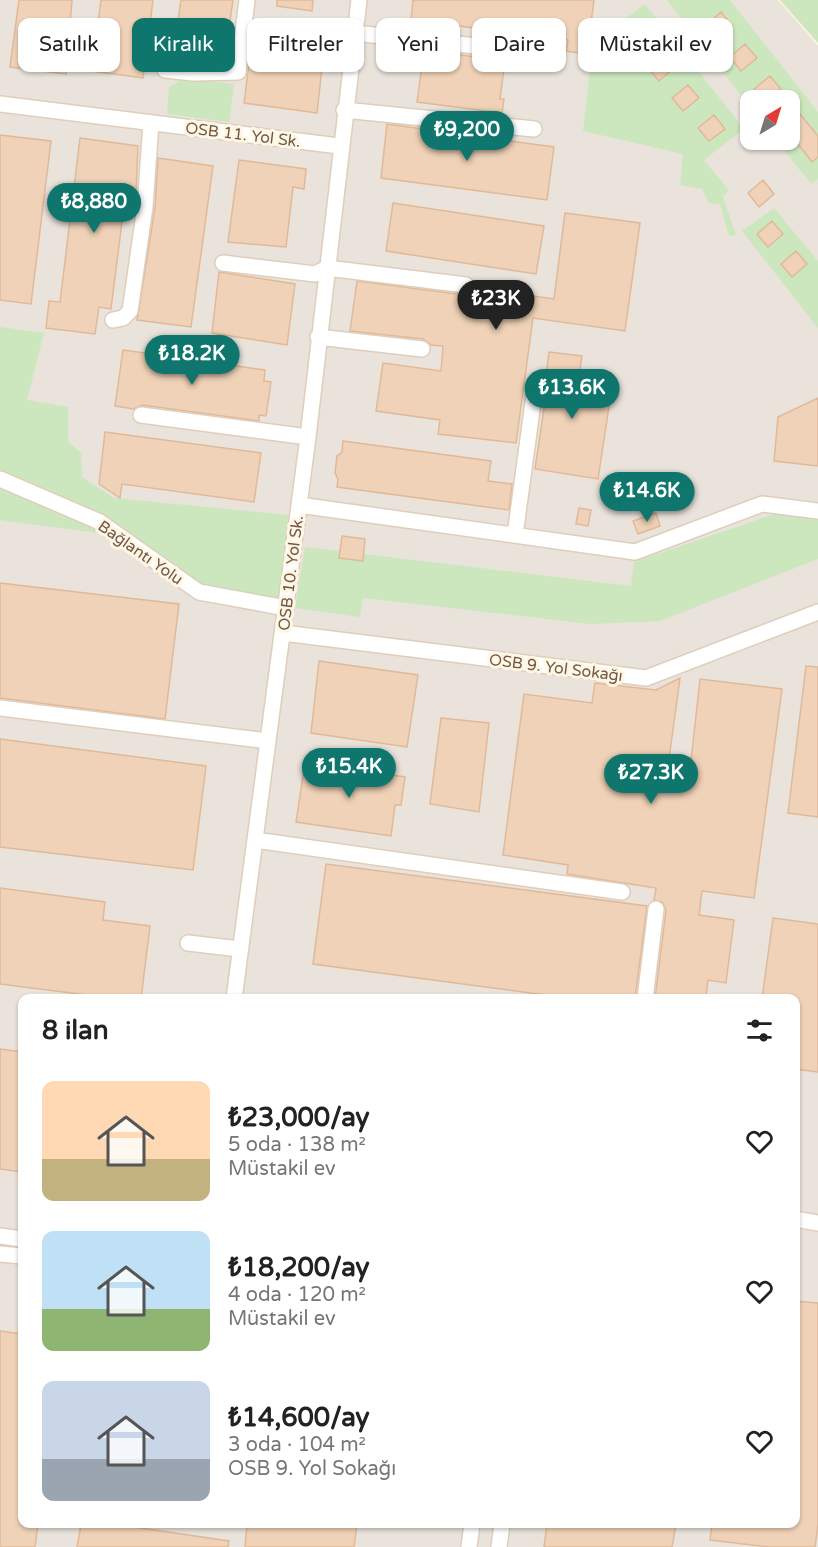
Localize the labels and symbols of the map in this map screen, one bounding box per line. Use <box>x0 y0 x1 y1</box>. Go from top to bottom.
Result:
north arrow <box>740 90 800 150</box>
pin: ₺9,200 <box>418 111 516 162</box>
street label: OSB 11. Yol Sk. <box>184 118 302 152</box>
pin: ₺8,880 <box>45 183 143 234</box>
pin: ₺23K <box>460 280 532 331</box>
pin: ₺18.2K <box>143 335 241 386</box>
pin: ₺13.6K <box>523 369 621 420</box>
pin: ₺14.6K <box>598 472 696 523</box>
street label: OSB 10. Yol Sk. <box>274 514 308 632</box>
street label: Bağlantı Yolu <box>94 516 187 590</box>
street label: OSB 9. Yol Sokağı <box>488 650 624 686</box>
pin: ₺15.4K <box>300 748 398 799</box>
pin: ₺27.3K <box>602 754 700 805</box>

